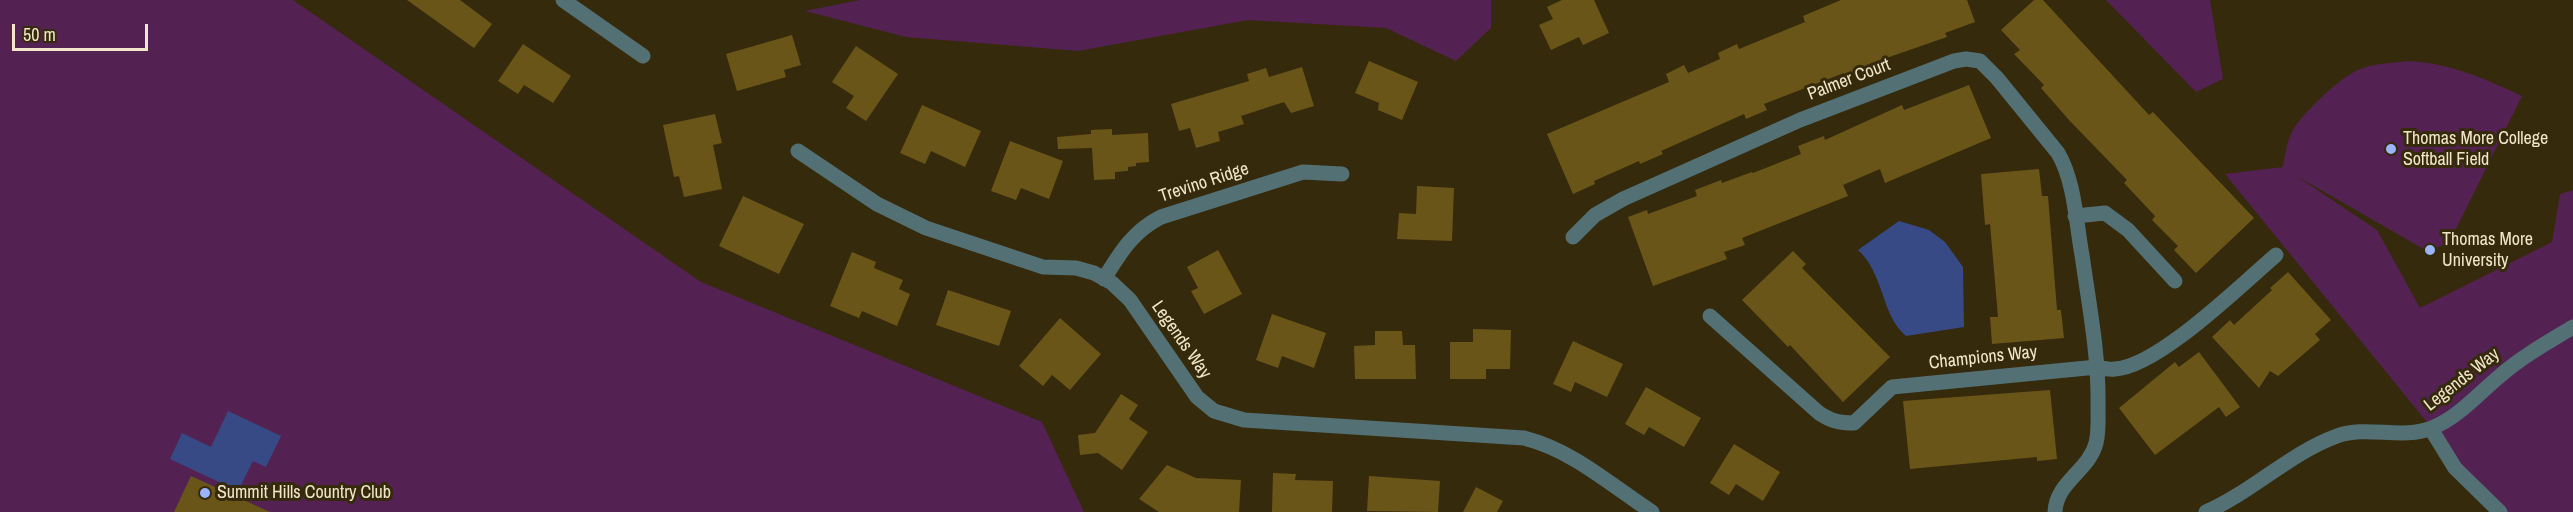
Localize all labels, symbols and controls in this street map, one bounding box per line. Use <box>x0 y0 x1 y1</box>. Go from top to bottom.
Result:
scale bar <box>15 12 152 50</box>
text: 50 m <box>23 22 56 47</box>
street label: Palmer Court <box>1805 54 1893 106</box>
place label: Thomas More College Softball Field <box>2403 128 2548 170</box>
marker: Thomas More College Softball Field <box>2384 142 2398 156</box>
street label: Trevino Ridge <box>1156 158 1252 208</box>
place label: Thomas More University <box>2442 229 2533 272</box>
marker: Thomas More University <box>2423 243 2437 257</box>
street label: Legends Way <box>1146 297 1216 383</box>
street label: Champions Way <box>1928 342 2038 374</box>
street label: Legends Way <box>2420 344 2504 416</box>
place label: Summit Hills Country Club <box>217 482 391 504</box>
marker: Summit Hills Country Club <box>198 486 212 500</box>

